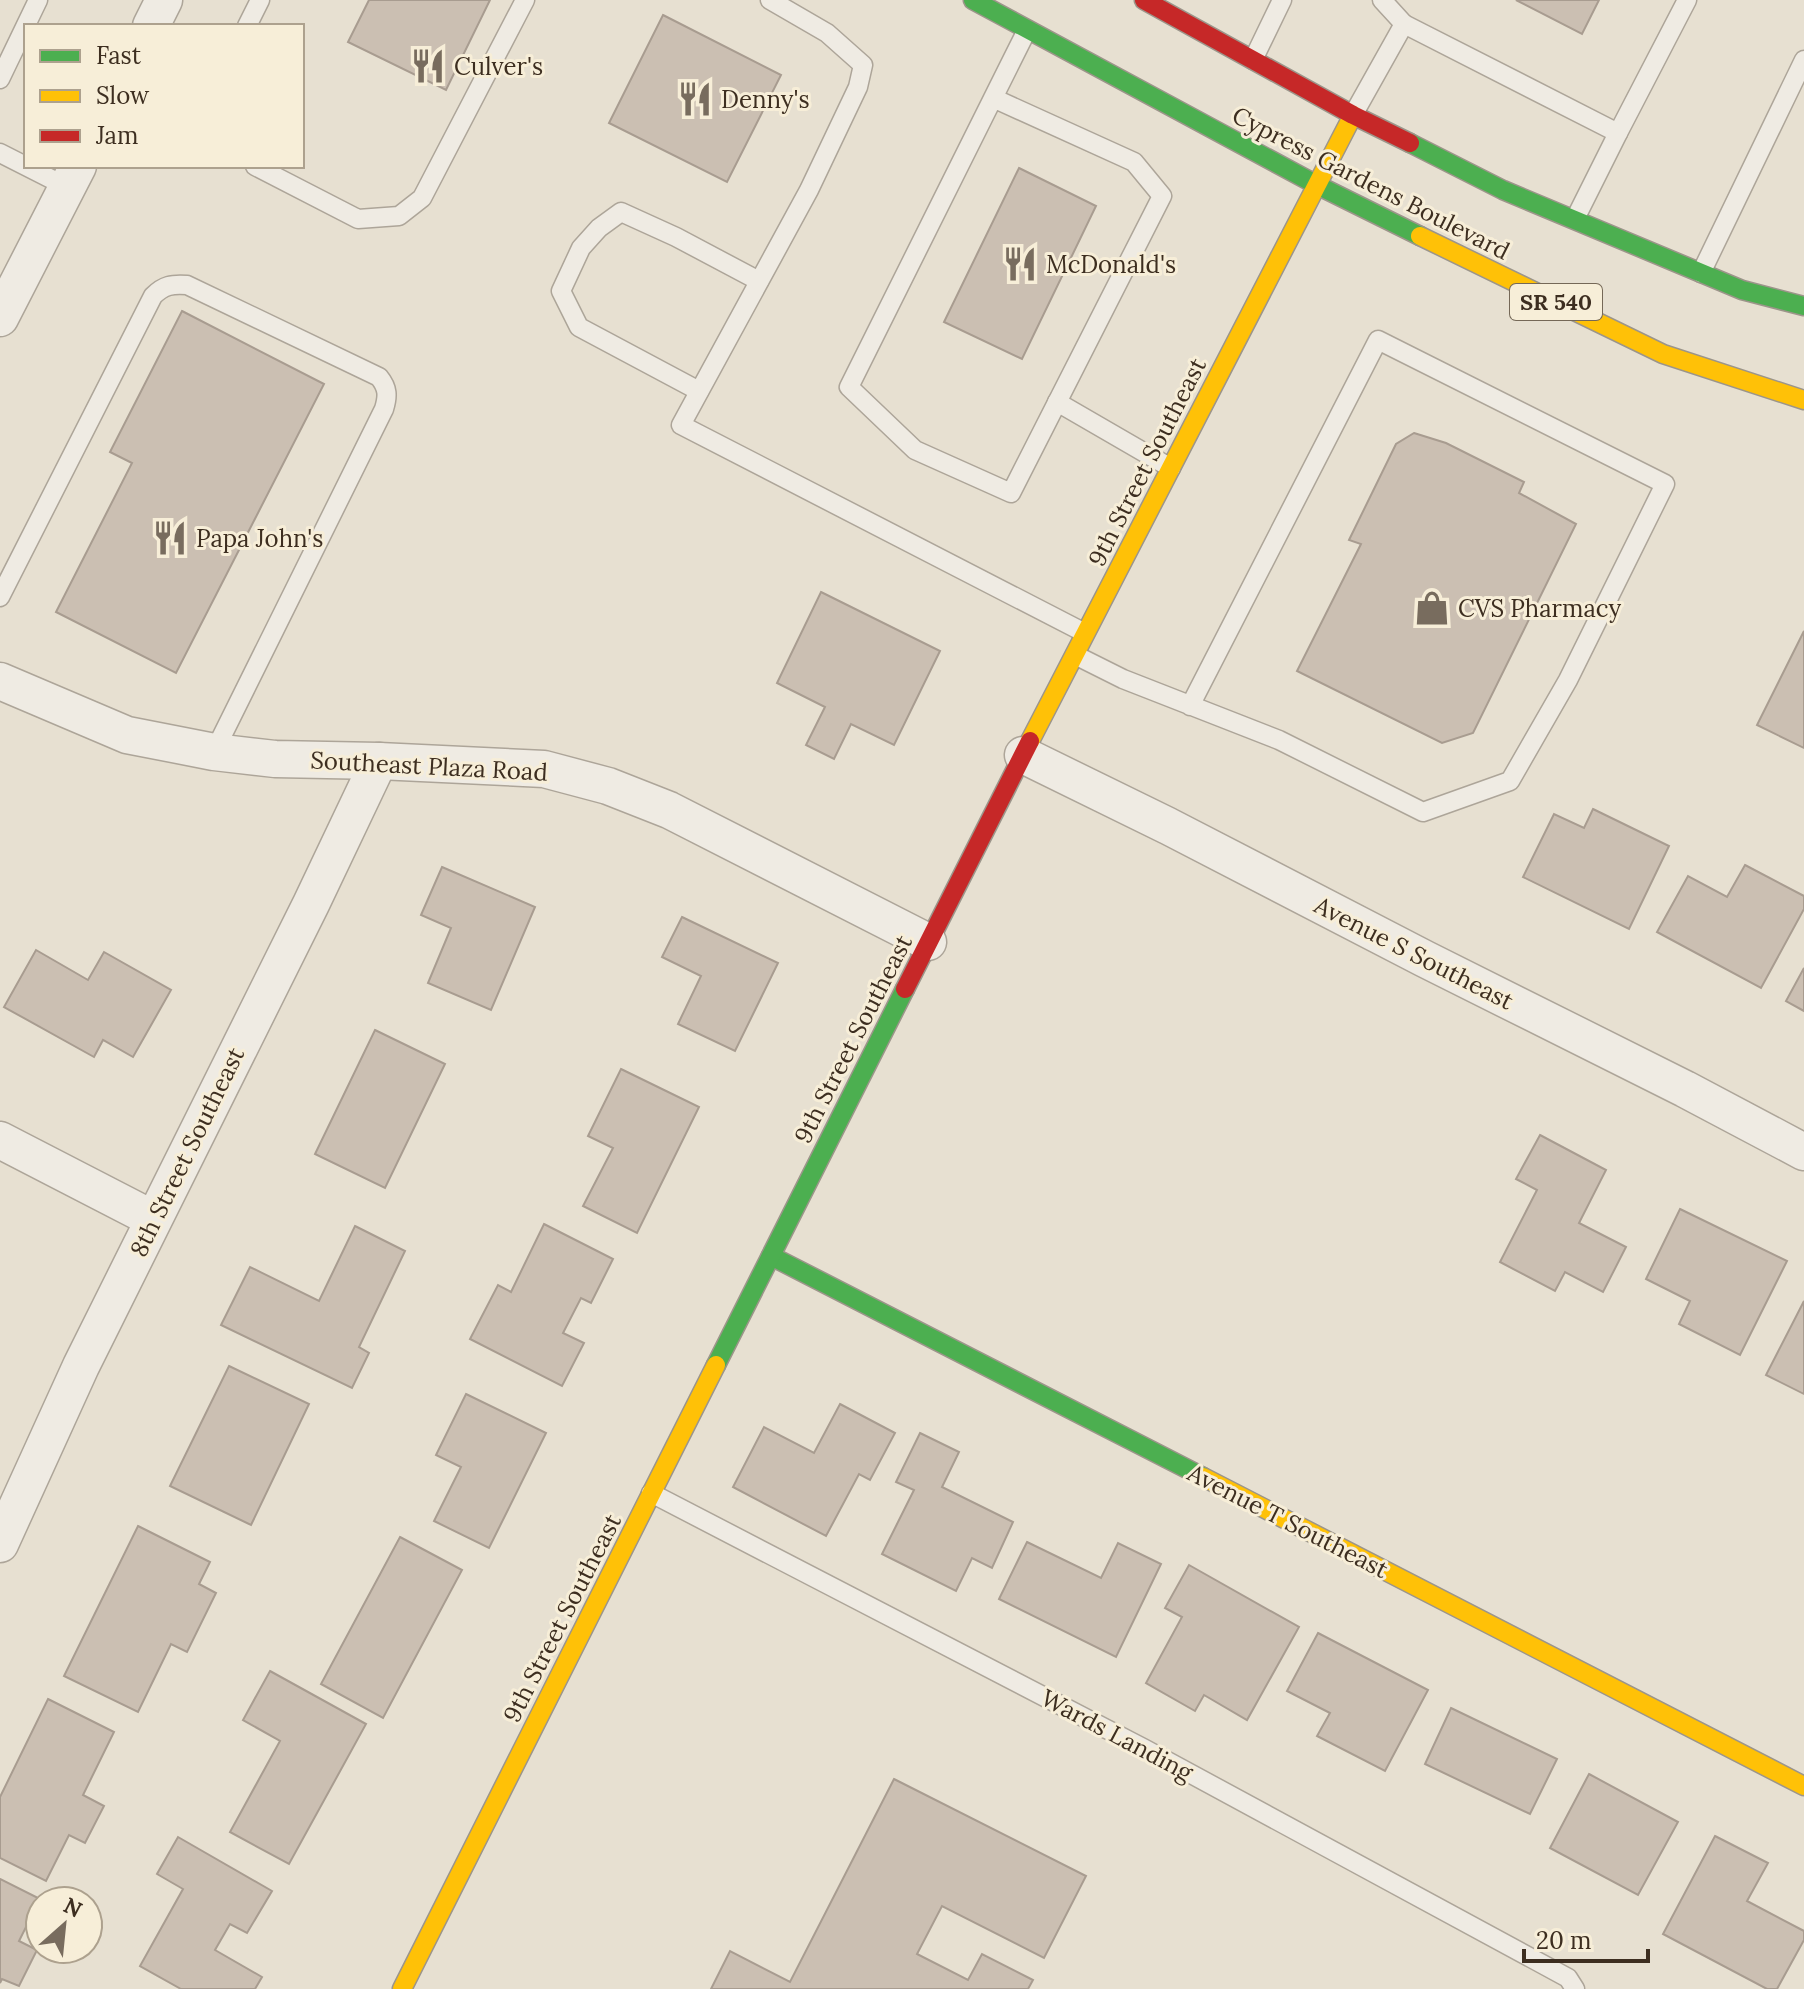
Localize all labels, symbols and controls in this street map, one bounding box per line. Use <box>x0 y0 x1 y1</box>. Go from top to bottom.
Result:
legend <box>24 24 304 168</box>
text: Fast <box>96 40 142 71</box>
restaurant icon: Culver's <box>409 47 447 85</box>
place label: Culver's <box>454 51 543 82</box>
text: Slow <box>96 80 150 111</box>
restaurant icon: Denny's <box>676 80 714 118</box>
place label: Denny's <box>721 84 810 115</box>
street label: Cypress Gardens Boulevard <box>1227 99 1515 267</box>
text: Jam <box>95 120 138 151</box>
restaurant icon: McDonald's <box>1001 245 1039 283</box>
place label: McDonald's <box>1046 249 1176 280</box>
road number: SR 540 <box>1510 284 1602 320</box>
street label: 9th Street Southeast <box>1081 352 1213 571</box>
restaurant icon: Papa John's <box>151 519 189 557</box>
place label: Papa John's <box>196 523 323 554</box>
shop icon: CVS Pharmacy <box>1413 589 1451 627</box>
place label: CVS Pharmacy <box>1458 593 1621 624</box>
street label: Southeast Plaza Road <box>310 744 548 788</box>
street label: Avenue S Southeast <box>1308 889 1519 1017</box>
street label: 9th Street Southeast <box>787 929 919 1148</box>
street label: 8th Street Southeast <box>123 1042 251 1262</box>
street label: Avenue T Southeast <box>1182 1457 1394 1585</box>
street label: 9th Street Southeast <box>496 1508 628 1727</box>
street label: Wards Landing <box>1036 1682 1199 1788</box>
north arrow <box>24 1885 104 1965</box>
text: N <box>59 1891 87 1924</box>
scale bar <box>1524 1913 1648 1963</box>
text: 20 m <box>1536 1925 1592 1956</box>

